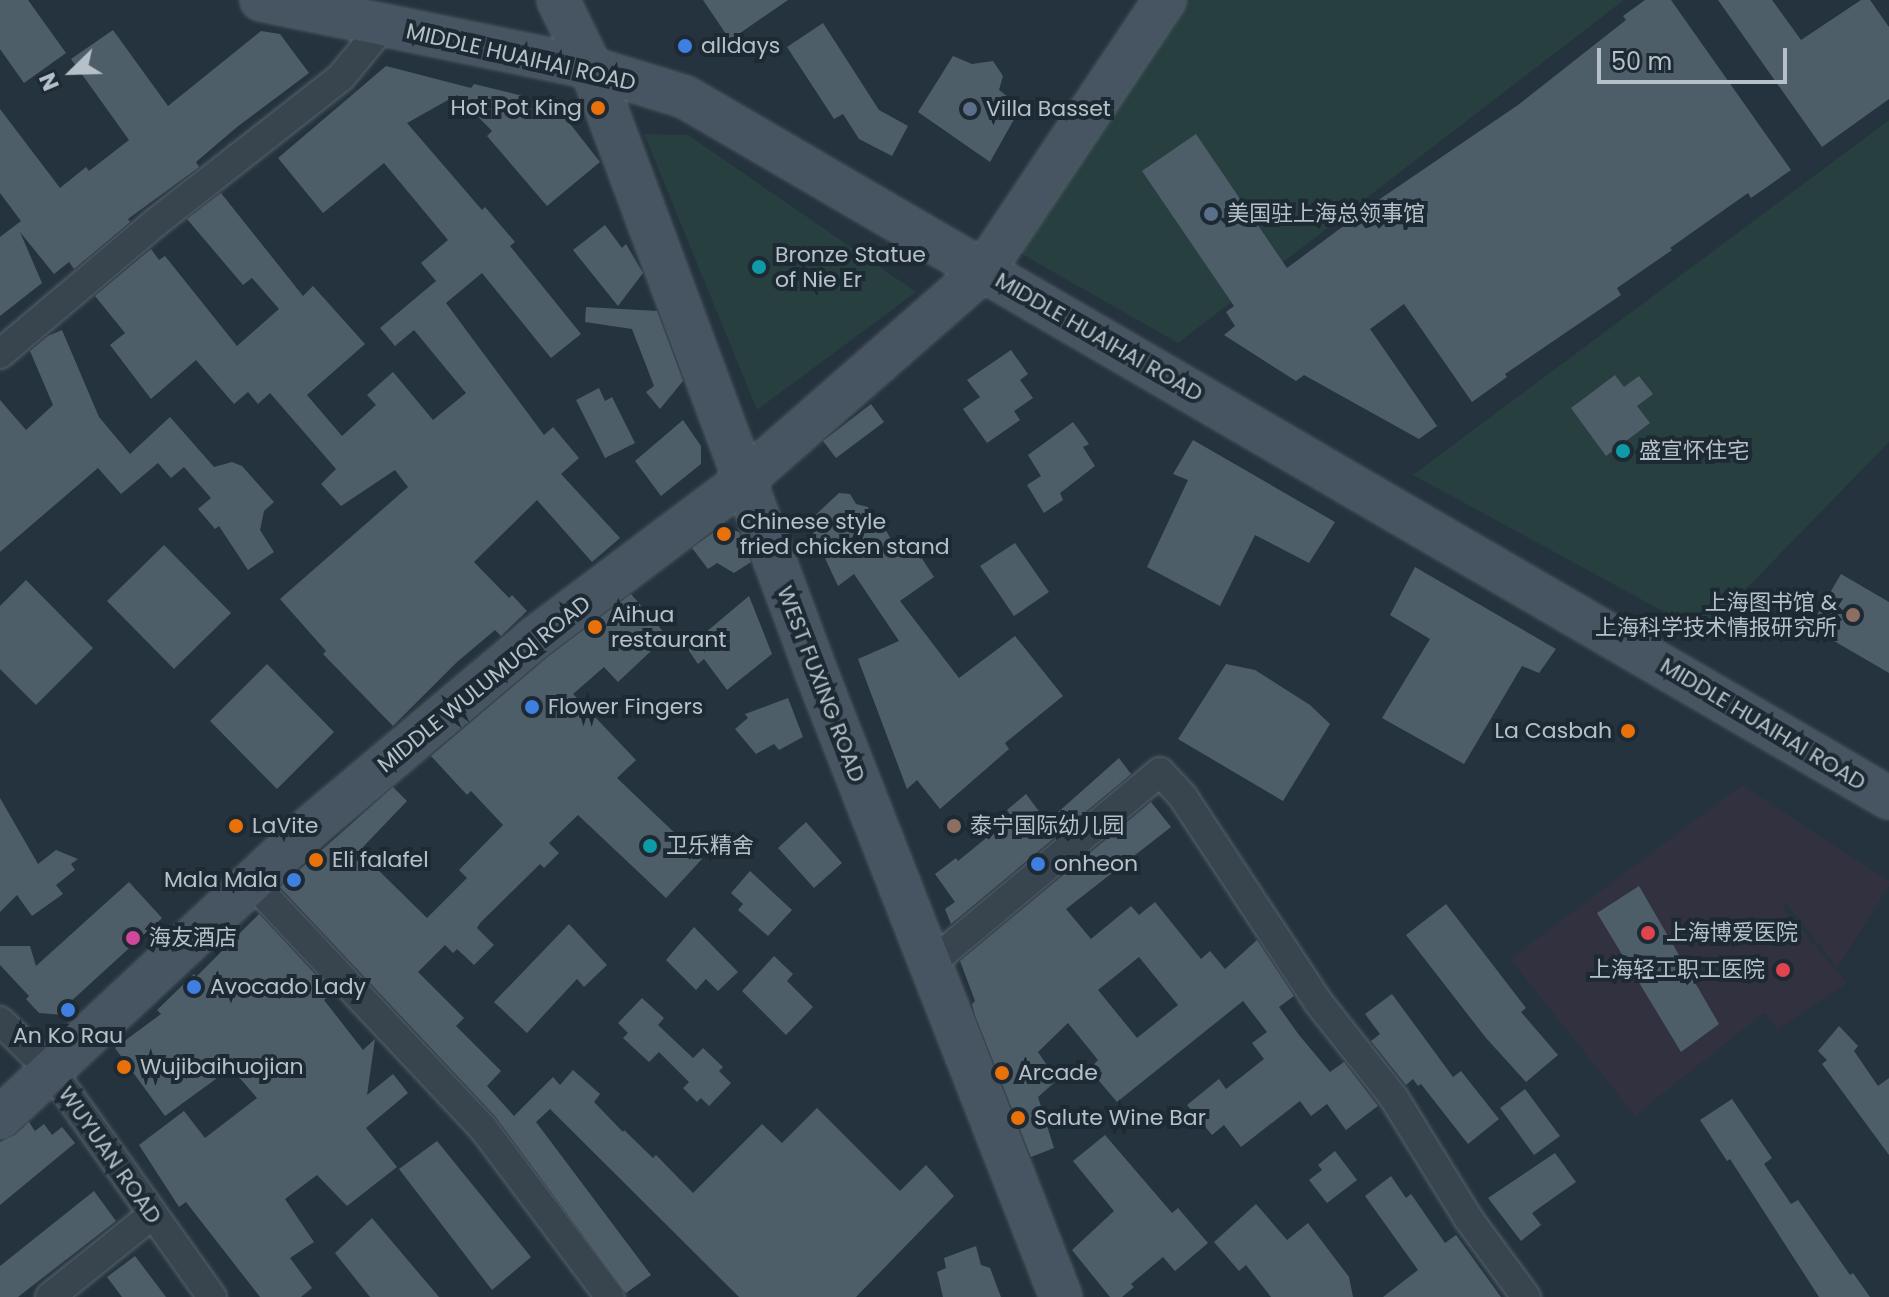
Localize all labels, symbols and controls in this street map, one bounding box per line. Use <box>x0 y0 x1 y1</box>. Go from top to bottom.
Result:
street label: MIDDLE HUAIHAI ROAD <box>404 18 638 96</box>
north arrow <box>32 32 112 112</box>
scale bar <box>1601 32 1791 82</box>
place label: alldays <box>701 33 780 59</box>
marker: alldays <box>676 37 694 55</box>
text: 50 m <box>1611 45 1672 78</box>
text: N <box>32 68 67 95</box>
place label: Hot Pot King <box>451 95 582 121</box>
place label: Villa Basset <box>986 96 1111 122</box>
marker: Hot Pot King <box>589 99 607 117</box>
marker: Villa Basset <box>961 100 979 118</box>
place label: 美国驻上海总领事馆 <box>1227 201 1425 227</box>
marker: 美国驻上海总领事馆 <box>1202 205 1220 223</box>
place label: Bronze Statue of Nie Er <box>775 241 926 292</box>
marker: Bronze Statue of Nie Er <box>750 258 768 276</box>
street label: MIDDLE HUAIHAI ROAD <box>991 267 1207 407</box>
place label: 盛宣怀住宅 <box>1639 438 1749 464</box>
marker: 盛宣怀住宅 <box>1614 442 1632 460</box>
place label: Chinese style fried chicken stand <box>740 508 950 560</box>
marker: Chinese style fried chicken stand <box>715 525 733 543</box>
street label: WEST FUXING ROAD <box>771 582 871 786</box>
place label: 上海图书馆 & 上海科学技术情报研究所 <box>1595 589 1837 640</box>
street label: MIDDLE WULUMUQI ROAD <box>372 590 596 778</box>
place label: Aihua restaurant <box>611 601 726 652</box>
marker: 上海图书馆 & 上海科学技术情报研究所 <box>1844 606 1862 624</box>
marker: Aihua restaurant <box>586 618 604 636</box>
street label: MIDDLE HUAIHAI ROAD <box>1656 652 1870 796</box>
place label: Flower Fingers <box>548 694 703 720</box>
marker: Flower Fingers <box>523 698 541 716</box>
place label: La Casbah <box>1495 718 1612 744</box>
marker: La Casbah <box>1619 722 1637 740</box>
place label: LaVite <box>252 813 318 839</box>
place label: 泰宁国际幼儿园 <box>970 813 1124 839</box>
marker: LaVite <box>227 817 245 835</box>
marker: 泰宁国际幼儿园 <box>945 817 963 835</box>
place label: 卫乐精舍 <box>666 833 754 859</box>
marker: 卫乐精舍 <box>641 837 659 855</box>
place label: Eli falafel <box>332 847 429 873</box>
marker: Eli falafel <box>307 851 325 869</box>
place label: onheon <box>1054 851 1138 877</box>
marker: onheon <box>1029 855 1047 873</box>
place label: Mala Mala <box>164 867 278 893</box>
marker: Mala Mala <box>285 871 303 889</box>
place label: 上海博爱医院 <box>1666 920 1798 946</box>
marker: 上海博爱医院 <box>1637 922 1659 944</box>
place label: 海友酒店 <box>149 925 237 951</box>
marker: 海友酒店 <box>124 929 142 947</box>
place label: 上海轻工职工医院 <box>1589 957 1765 983</box>
marker: 上海轻工职工医院 <box>1772 959 1794 981</box>
place label: Avocado Lady <box>210 974 366 1000</box>
marker: Avocado Lady <box>185 978 203 996</box>
marker: An Ko Rau <box>59 1001 77 1019</box>
place label: An Ko Rau <box>13 1023 123 1049</box>
place label: Wujibaihuojian <box>140 1054 304 1080</box>
marker: Wujibaihuojian <box>115 1058 133 1076</box>
place label: Arcade <box>1018 1060 1098 1086</box>
marker: Arcade <box>993 1064 1011 1082</box>
street label: WUYUAN ROAD <box>53 1081 167 1229</box>
place label: Salute Wine Bar <box>1034 1105 1206 1131</box>
marker: Salute Wine Bar <box>1009 1109 1027 1127</box>

